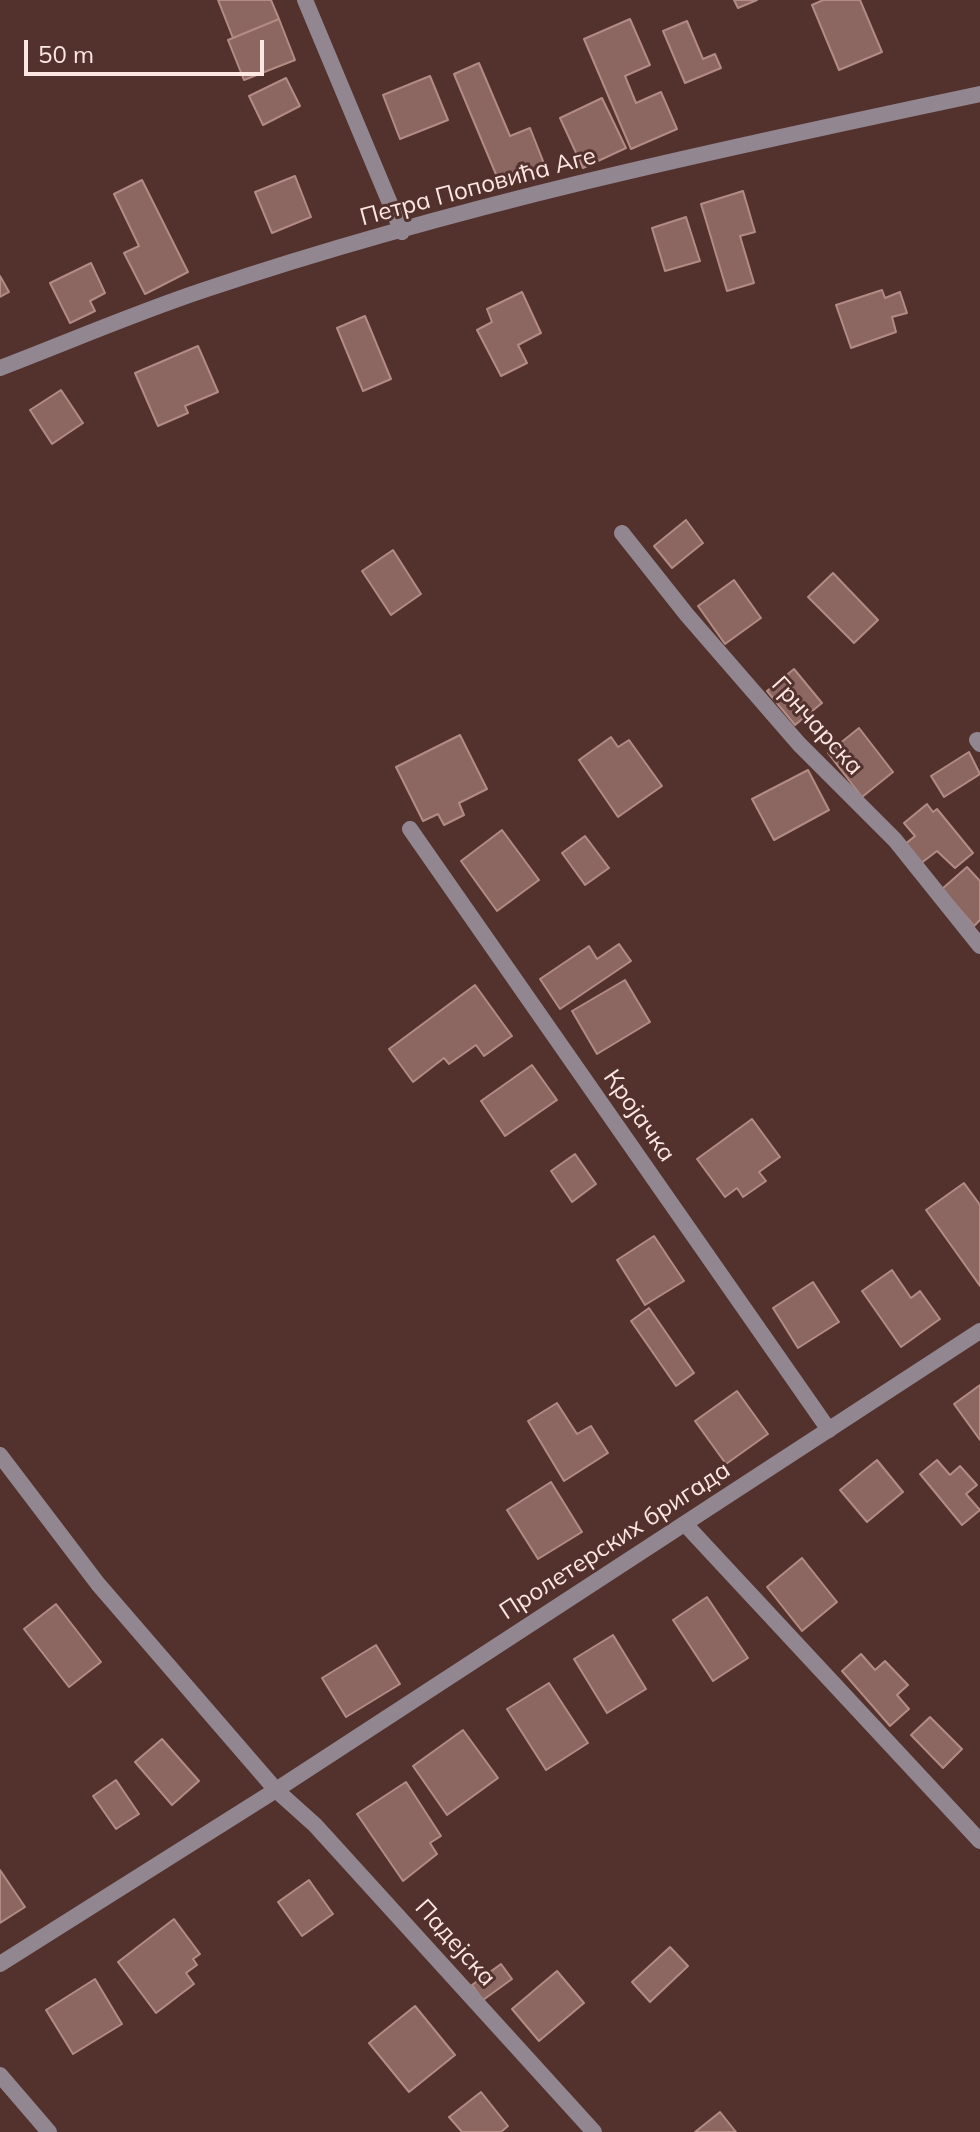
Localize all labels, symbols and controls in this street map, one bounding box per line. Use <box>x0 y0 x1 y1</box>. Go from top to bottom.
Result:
scale bar <box>28 24 268 74</box>
text: 50 m <box>38 39 94 69</box>
street label: Петра Поповића Аге <box>357 142 599 232</box>
street label: Грнчарска <box>765 671 869 781</box>
street label: Кројачка <box>597 1064 681 1168</box>
street label: Пролетерских бригада <box>494 1456 736 1626</box>
street label: Падејска <box>409 1894 501 1992</box>

